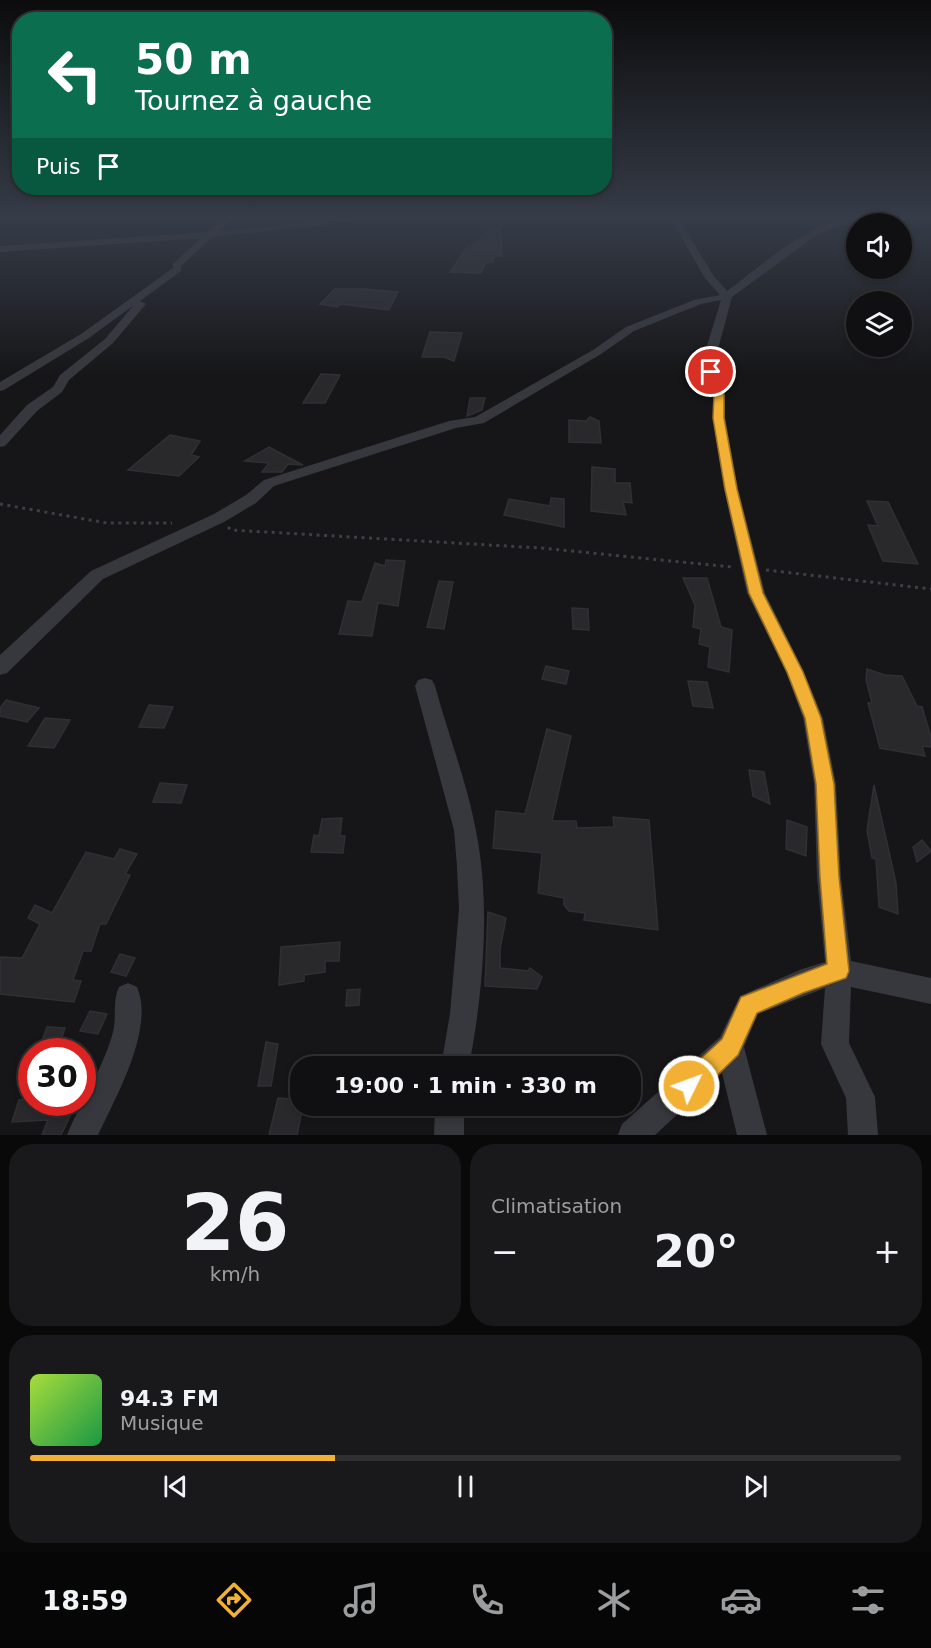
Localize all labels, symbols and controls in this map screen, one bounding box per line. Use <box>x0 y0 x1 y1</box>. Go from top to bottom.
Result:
text: 50 m <box>135 35 252 84</box>
icon: left <box>36 36 114 114</box>
text: Tournez à gauche <box>135 85 372 116</box>
icon: arrive <box>92 150 125 183</box>
text: Puis <box>36 154 80 179</box>
map controls <box>846 213 912 357</box>
button: sound <box>846 213 912 279</box>
button: layers <box>846 291 912 357</box>
pin <box>685 346 736 397</box>
icon: arrive <box>694 355 727 388</box>
speed limit sign: 30 <box>18 1038 96 1116</box>
position arrow <box>657 1054 721 1118</box>
text: 19:00 · 1 min · 330 m <box>334 1073 597 1098</box>
text: 26 <box>181 1178 289 1268</box>
text: Climatisation <box>491 1194 622 1218</box>
text: 20° <box>653 1225 739 1278</box>
text: − <box>491 1232 519 1271</box>
text: + <box>873 1232 901 1271</box>
text: km/h <box>210 1262 260 1286</box>
text: 94.3 FM <box>120 1386 219 1411</box>
text: Musique <box>120 1411 204 1435</box>
icon: previous <box>159 1470 192 1503</box>
icon: pause <box>449 1470 482 1503</box>
icon: next <box>739 1470 772 1503</box>
icon: directions <box>213 1579 255 1621</box>
icon: music <box>340 1579 382 1621</box>
icon: phone <box>466 1579 508 1621</box>
icon: climate <box>593 1579 635 1621</box>
icon: car <box>720 1579 762 1621</box>
icon: filters <box>847 1579 889 1621</box>
text: 18:59 <box>42 1585 128 1616</box>

